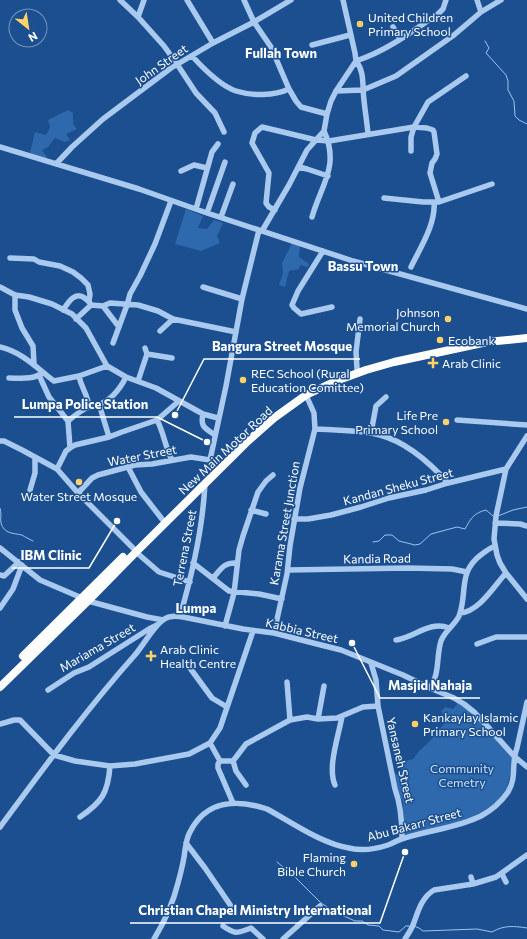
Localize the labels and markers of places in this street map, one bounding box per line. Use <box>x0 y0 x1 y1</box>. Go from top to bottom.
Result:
place label: United Children Primary School <box>368 10 453 38</box>
marker: United Children Primary School <box>355 19 365 29</box>
place label: Johnson Memorial Church <box>346 305 440 333</box>
marker: Johnson Memorial Church <box>443 314 453 324</box>
place label: Ecobank <box>448 333 495 347</box>
callout: Bangura Street Mosque <box>204 334 360 359</box>
marker: Ecobank <box>435 335 445 345</box>
place label: Arab Clinic <box>442 356 501 370</box>
marker: Arab Clinic <box>427 357 439 369</box>
place label: REC School (Rural Education Comittee) <box>251 366 364 394</box>
marker: REC School (Rural Education Comittee) <box>238 375 248 385</box>
callout: Lumpa Police Station <box>14 392 157 417</box>
place label: Life Pre Primary School <box>355 408 438 436</box>
marker: Life Pre Primary School <box>441 417 451 427</box>
marker: Water Street Mosque <box>74 477 84 487</box>
place label: Water Street Mosque <box>21 489 137 503</box>
callout: IBM Clinic <box>12 543 89 568</box>
place label: Arab Clinic Health Centre <box>160 642 236 670</box>
marker: Arab Clinic Health Centre <box>145 650 157 662</box>
callout: Masjid Nahaja <box>380 673 480 698</box>
place label: Kankaylay Islamic Primary School <box>423 710 518 738</box>
marker: Kankaylay Islamic Primary School <box>410 719 420 729</box>
place label: Flaming Bible Church <box>277 850 346 878</box>
marker: Flaming Bible Church <box>349 859 359 869</box>
callout: Christian Chapel Ministry International <box>130 898 380 923</box>

